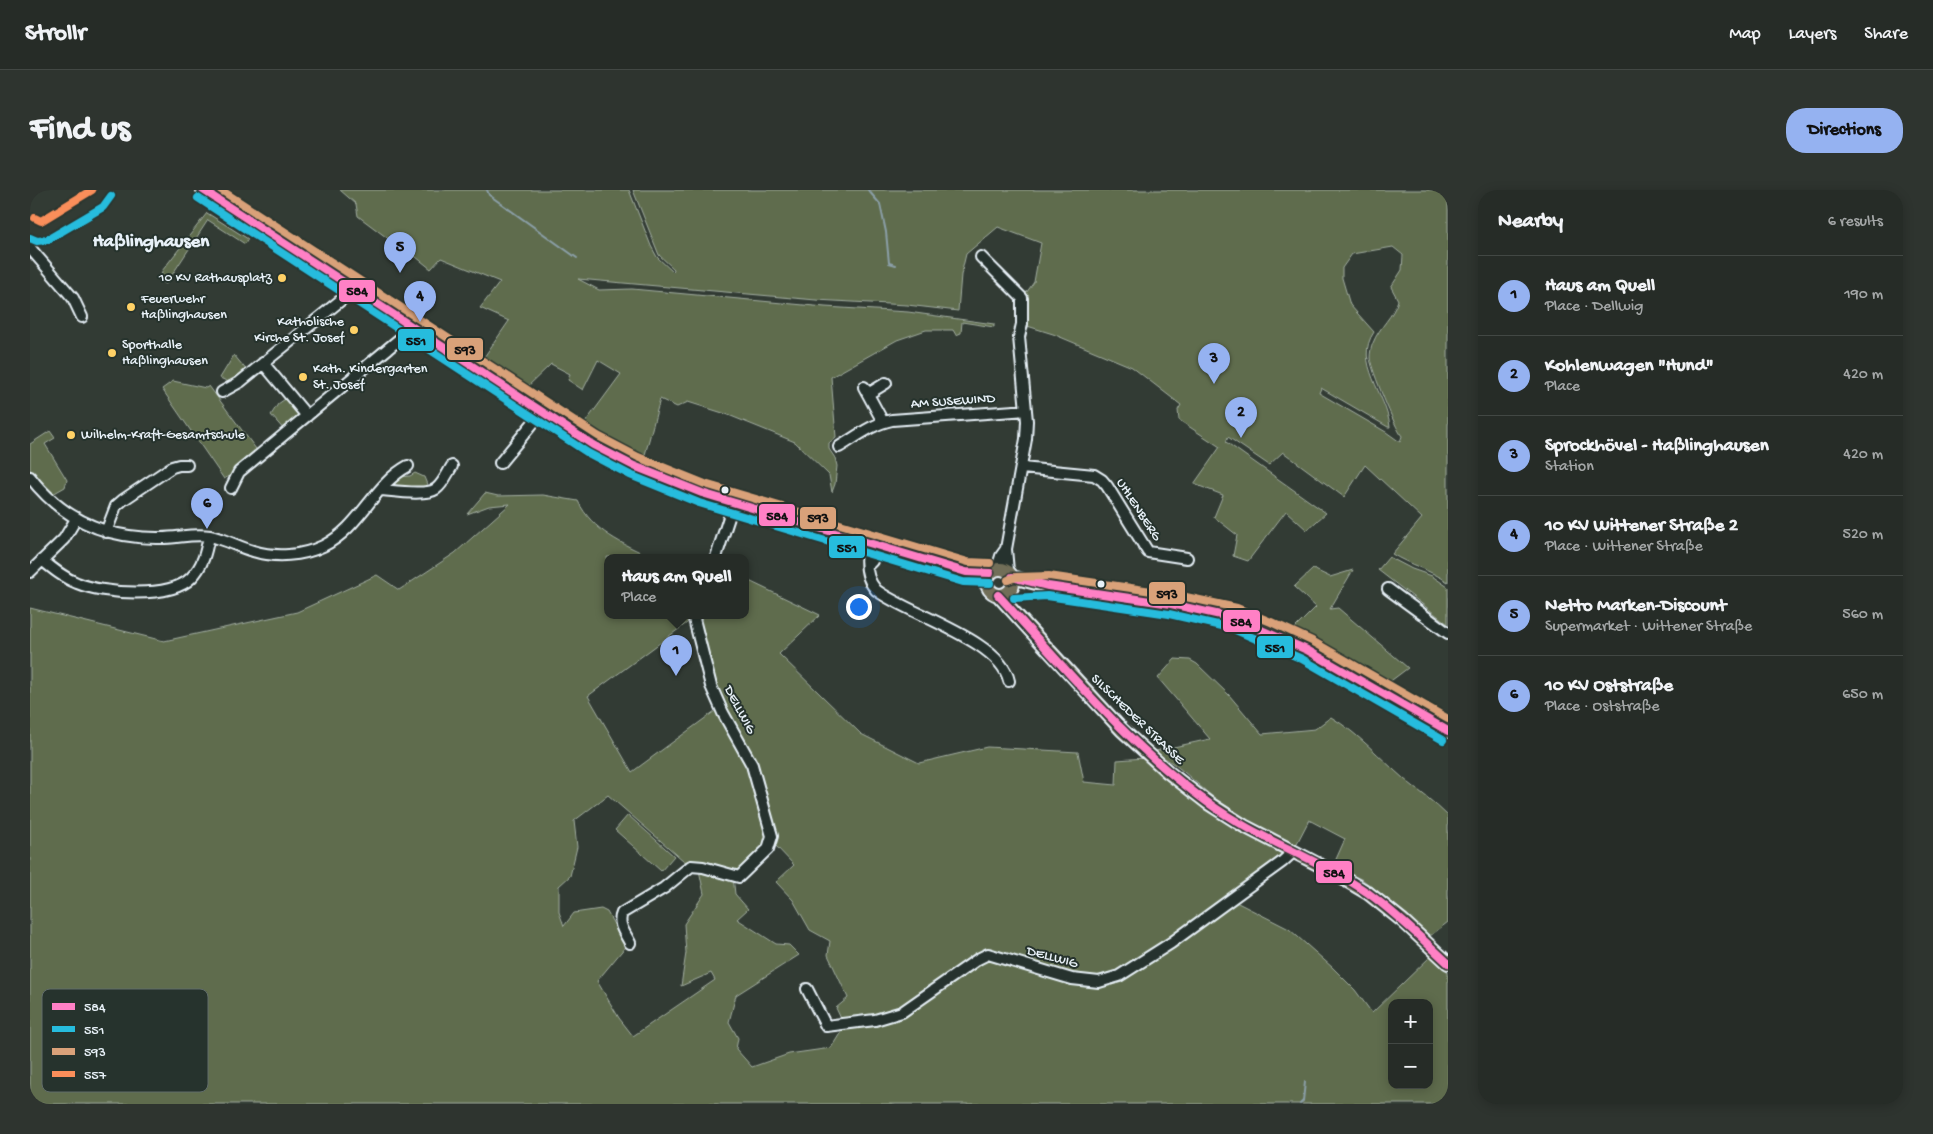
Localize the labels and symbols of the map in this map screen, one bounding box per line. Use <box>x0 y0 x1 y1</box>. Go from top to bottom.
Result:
district label: Haßlinghausen <box>93 231 210 254</box>
pin: 5 <box>384 232 416 273</box>
place label: 10 KV Rathausplatz <box>158 270 273 287</box>
marker: 10 KV Rathausplatz <box>276 272 288 284</box>
line badge: 584 <box>338 279 376 303</box>
pin: 4 <box>404 281 436 322</box>
text: 584 <box>346 284 368 301</box>
place label: Feuerwehr Haßlinghausen <box>140 291 227 324</box>
marker: Feuerwehr Haßlinghausen <box>125 301 137 313</box>
place label: Katholische Kirche St. Josef <box>254 314 346 347</box>
marker: Katholische Kirche St. Josef <box>348 324 360 336</box>
line badge: 551 <box>397 328 435 352</box>
text: 551 <box>406 334 427 351</box>
place label: Sporthalle Haßlinghausen <box>122 337 208 370</box>
line badge: 593 <box>446 337 484 361</box>
text: 593 <box>454 343 476 360</box>
pin: 3 <box>1198 343 1230 384</box>
marker: Sporthalle Haßlinghausen <box>106 347 118 359</box>
place label: Kath. Kindergarten St. Josef <box>313 361 428 394</box>
marker: Kath. Kindergarten St. Josef <box>297 371 309 383</box>
street label: AM SUSEWIND <box>910 391 997 413</box>
pin: 2 <box>1225 397 1257 438</box>
place label: Wilhelm-Kraft-Gesamtschule <box>81 427 246 444</box>
marker: Wilhelm-Kraft-Gesamtschule <box>65 429 77 441</box>
street label: UHLENBERG <box>1112 476 1165 545</box>
unlabelled marker <box>720 485 730 495</box>
pin: 6 <box>191 488 223 529</box>
line badge: 584 <box>758 503 796 527</box>
line badge: 593 <box>799 506 837 530</box>
text: 584 <box>766 509 788 526</box>
text: 593 <box>807 511 829 528</box>
line badge: 551 <box>828 535 866 559</box>
text: 551 <box>837 541 858 558</box>
unlabelled marker <box>1096 579 1106 589</box>
line badge: 593 <box>1148 581 1186 605</box>
text: 593 <box>1156 587 1178 604</box>
your location <box>846 594 872 620</box>
line badge: 584 <box>1222 609 1261 633</box>
text: 584 <box>1230 615 1252 632</box>
pin: 1 <box>660 635 692 676</box>
line badge: 551 <box>1256 635 1294 659</box>
text: 551 <box>1265 641 1286 658</box>
street label: SILSCHEDER STRASSE <box>1087 671 1188 770</box>
street label: DELLWIG <box>719 682 759 738</box>
line badge: 584 <box>1315 860 1353 884</box>
text: 584 <box>1323 866 1345 883</box>
street label: DELLWIG <box>1024 943 1081 973</box>
legend <box>42 989 208 1092</box>
text: 584 <box>84 1000 106 1017</box>
text: 551 <box>84 1023 104 1040</box>
text: 593 <box>84 1045 106 1062</box>
text: 557 <box>84 1068 107 1085</box>

